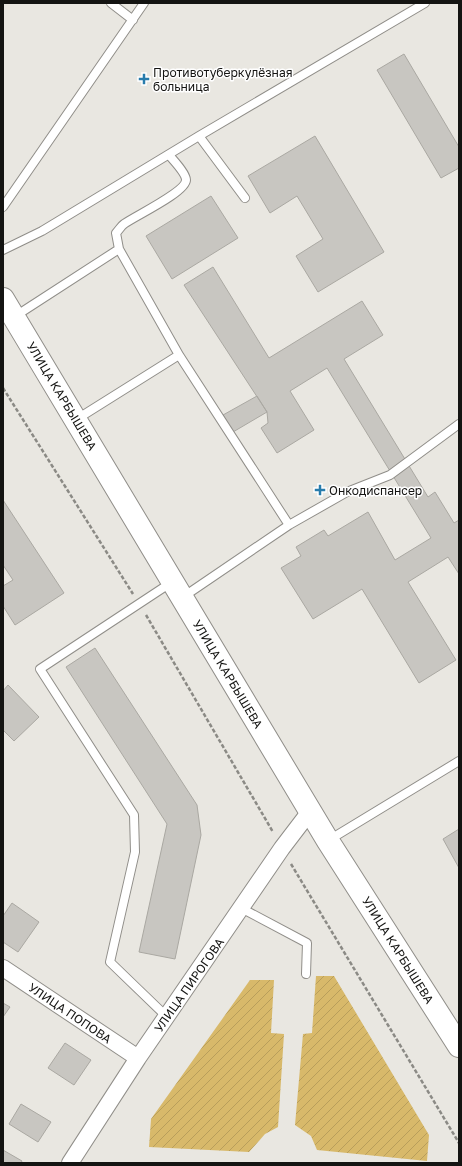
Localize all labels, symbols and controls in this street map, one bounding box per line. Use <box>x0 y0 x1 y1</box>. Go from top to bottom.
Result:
place label: Противотуберкулёзная больница <box>153 65 293 94</box>
marker: Противотуберкулёзная больница <box>138 73 150 85</box>
street label: УЛИЦА КАРБЫШЕВА <box>24 339 100 453</box>
place label: Онкодиспансер <box>329 483 422 498</box>
marker: Онкодиспансер <box>314 484 326 496</box>
street label: УЛИЦА КАРБЫШЕВА <box>190 617 266 731</box>
street label: УЛИЦА КАРБЫШЕВА <box>359 894 437 1006</box>
street label: УЛИЦА ПИРОГОВА <box>151 935 227 1035</box>
street label: УЛИЦА ПОПОВА <box>26 980 114 1046</box>

